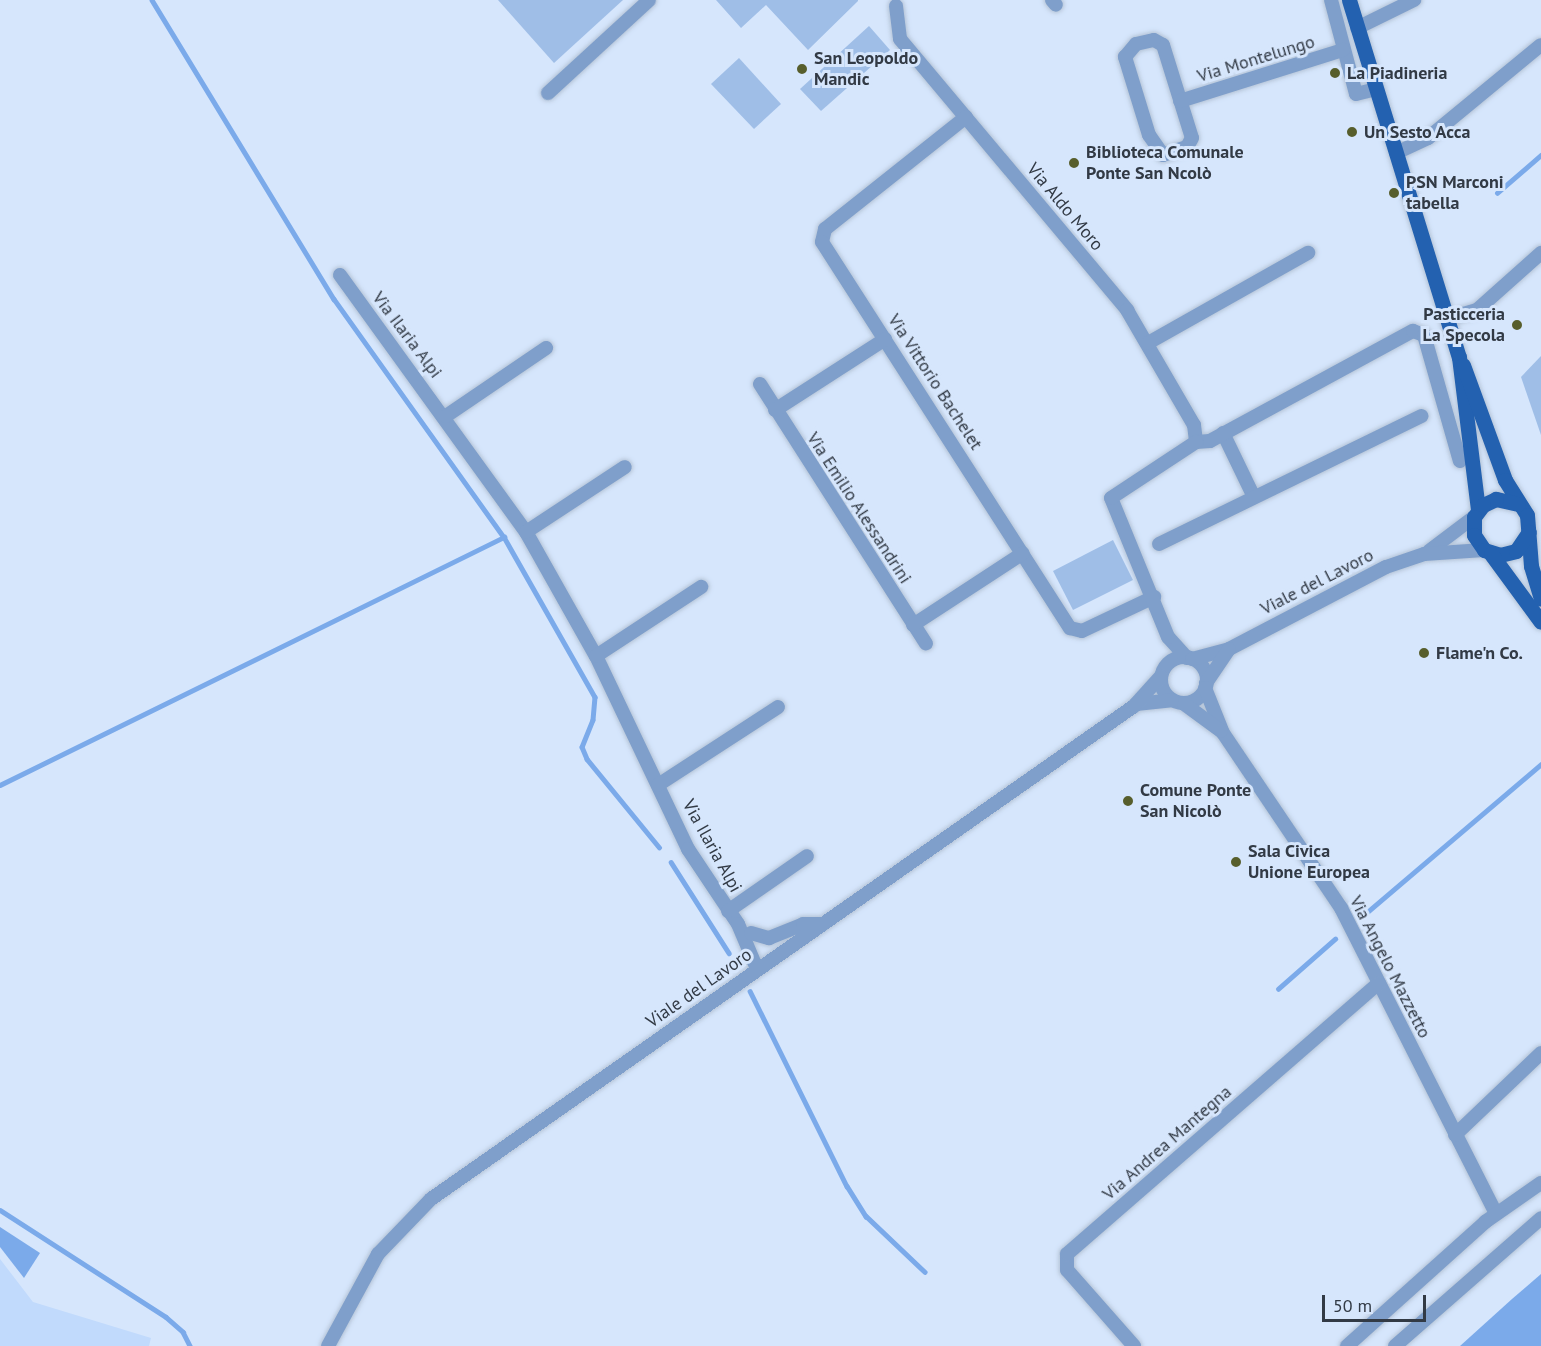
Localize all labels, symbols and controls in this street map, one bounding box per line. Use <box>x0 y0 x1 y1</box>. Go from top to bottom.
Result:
street label: Via Montelungo <box>1195 31 1317 87</box>
place label: San Leopoldo Mandic <box>814 48 918 90</box>
marker: San Leopoldo Mandic <box>795 62 809 76</box>
place label: La Piadineria <box>1347 62 1447 84</box>
marker: La Piadineria <box>1328 66 1342 80</box>
place label: Un Sesto Acca <box>1364 121 1471 143</box>
marker: Un Sesto Acca <box>1345 125 1359 139</box>
place label: Biblioteca Comunale Ponte San Ncolò <box>1086 142 1244 184</box>
marker: Biblioteca Comunale Ponte San Ncolò <box>1067 156 1081 170</box>
street label: Via Aldo Moro <box>1022 159 1108 255</box>
place label: PSN Marconi tabella <box>1406 172 1504 214</box>
marker: PSN Marconi tabella <box>1387 186 1401 200</box>
street label: Via Ilaria Alpi <box>367 287 447 383</box>
place label: Pasticceria La Specola <box>1423 304 1505 346</box>
street label: Via Vittorio Bachelet <box>883 310 987 454</box>
marker: Pasticceria La Specola <box>1510 318 1524 332</box>
street label: Via Emilio Alessandrini <box>802 428 916 588</box>
street label: Viale del Lavoro <box>1257 544 1377 620</box>
place label: Flame'n Co. <box>1436 642 1523 664</box>
marker: Flame'n Co. <box>1417 646 1431 660</box>
place label: Comune Ponte San Nicolò <box>1140 780 1251 822</box>
marker: Comune Ponte San Nicolò <box>1121 794 1135 808</box>
street label: Via Ilaria Alpi <box>678 796 746 896</box>
place label: Sala Civica Unione Europea <box>1248 841 1370 884</box>
marker: Sala Civica Unione Europea <box>1229 855 1243 869</box>
street label: Via Angelo Mazzetto <box>1345 892 1435 1042</box>
street label: Viale del Lavoro <box>642 944 756 1032</box>
street label: Via Andrea Mantegna <box>1098 1081 1236 1205</box>
scale bar <box>1325 1283 1428 1321</box>
text: 50 m <box>1333 1294 1372 1317</box>

